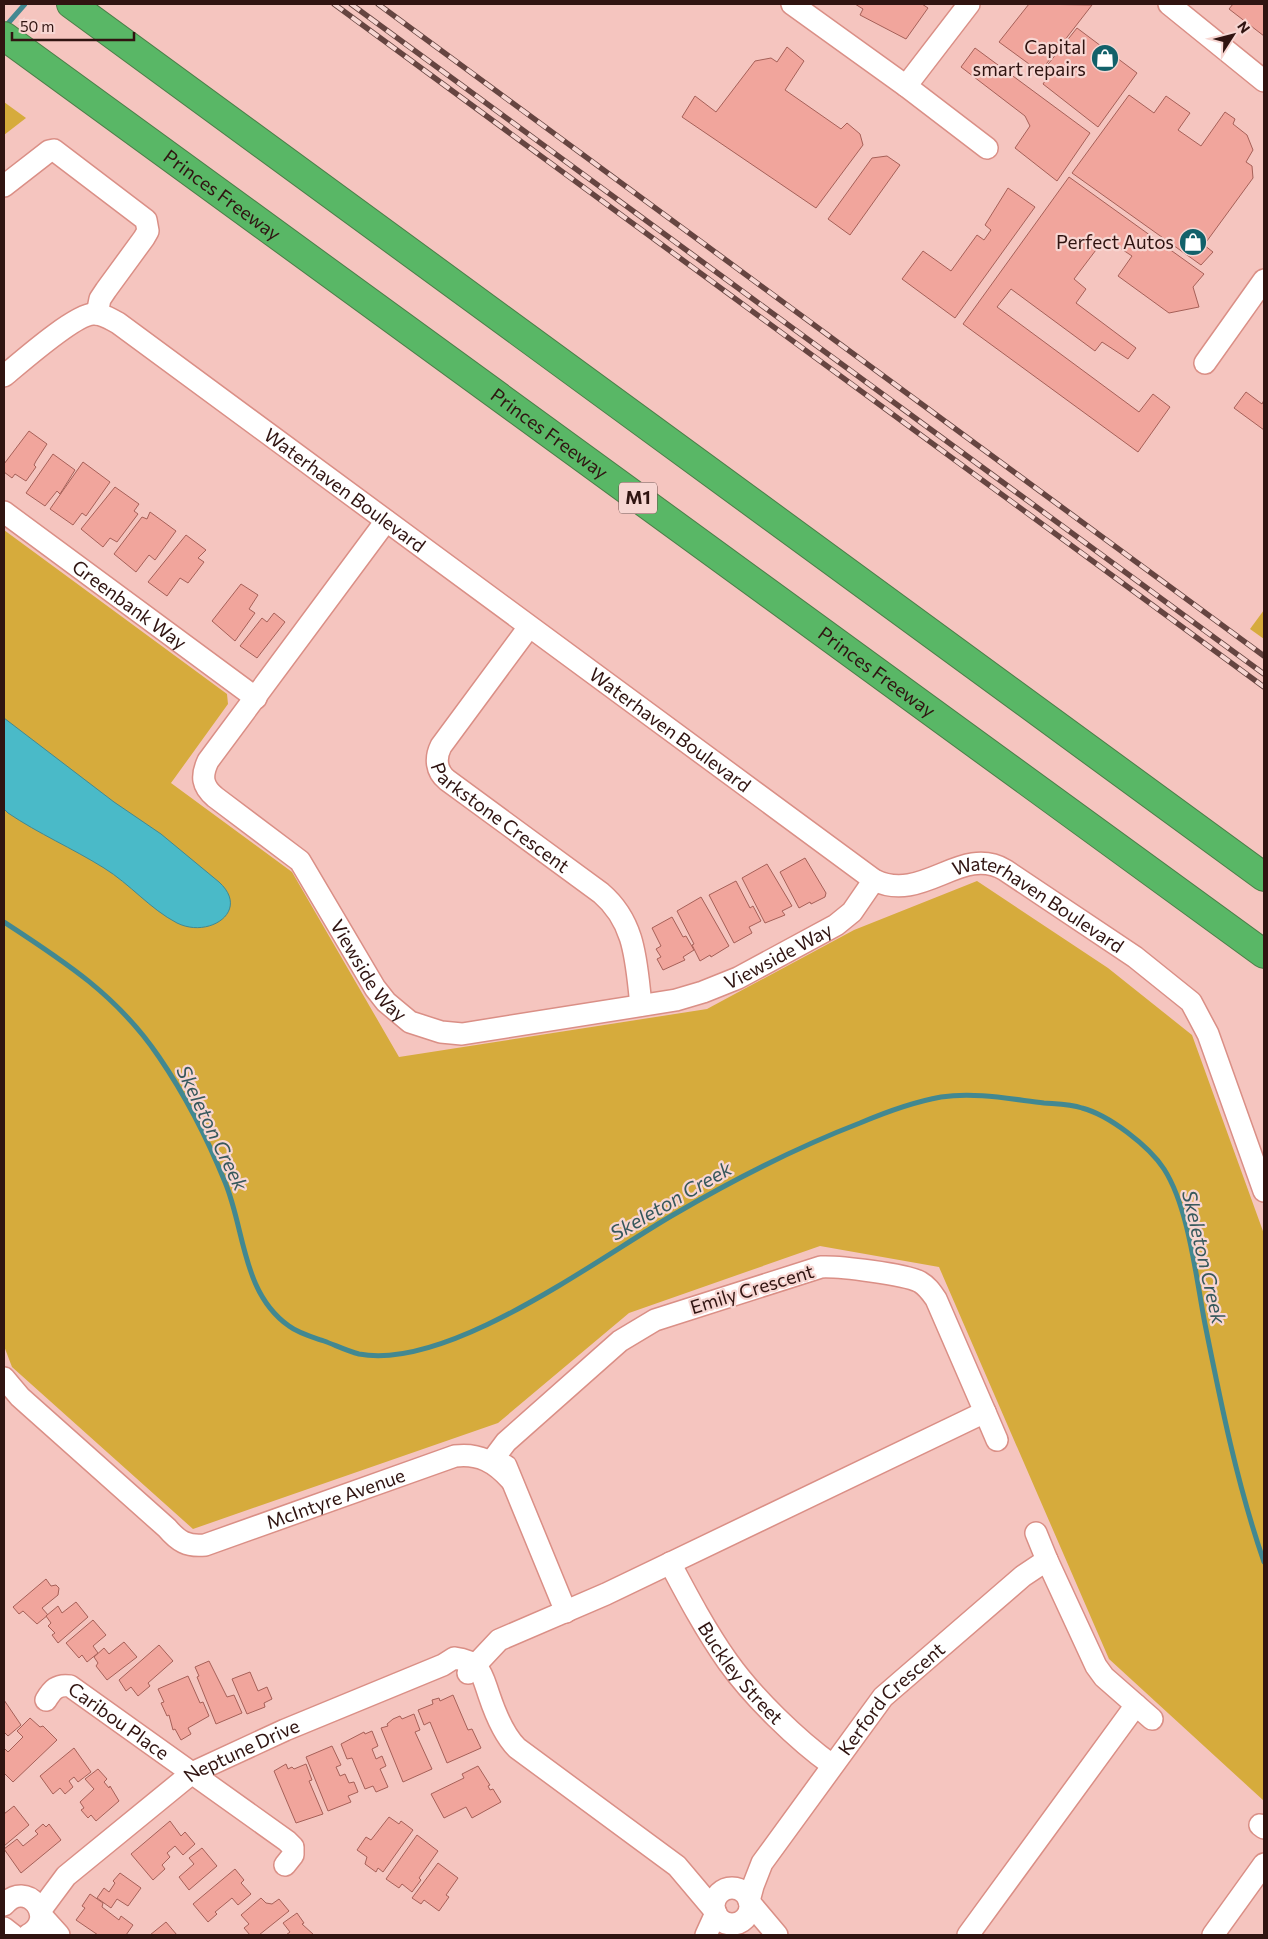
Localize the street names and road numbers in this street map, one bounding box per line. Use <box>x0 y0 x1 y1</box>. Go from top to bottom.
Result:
street label: Princes Freeway <box>159 144 286 245</box>
street label: Princes Freeway <box>487 383 613 483</box>
street label: Waterhaven Boulevard <box>260 423 430 557</box>
road number: M1 <box>619 482 657 514</box>
street label: Greenbank Way <box>68 555 192 654</box>
street label: Princes Freeway <box>814 621 940 722</box>
street label: Waterhaven Boulevard <box>585 662 756 796</box>
street label: Parkstone Crescent <box>426 759 574 877</box>
street label: Waterhaven Boulevard <box>949 851 1128 957</box>
street label: Viewside Way <box>326 915 412 1026</box>
street label: Viewside Way <box>721 917 836 993</box>
street label: Emily Crescent <box>687 1259 817 1318</box>
street label: McIntyre Avenue <box>263 1463 408 1533</box>
street label: Buckley Street <box>694 1617 788 1729</box>
street label: Kerford Crescent <box>833 1637 949 1759</box>
street label: Caribou Place <box>64 1677 174 1764</box>
street label: Neptune Drive <box>179 1713 302 1786</box>

